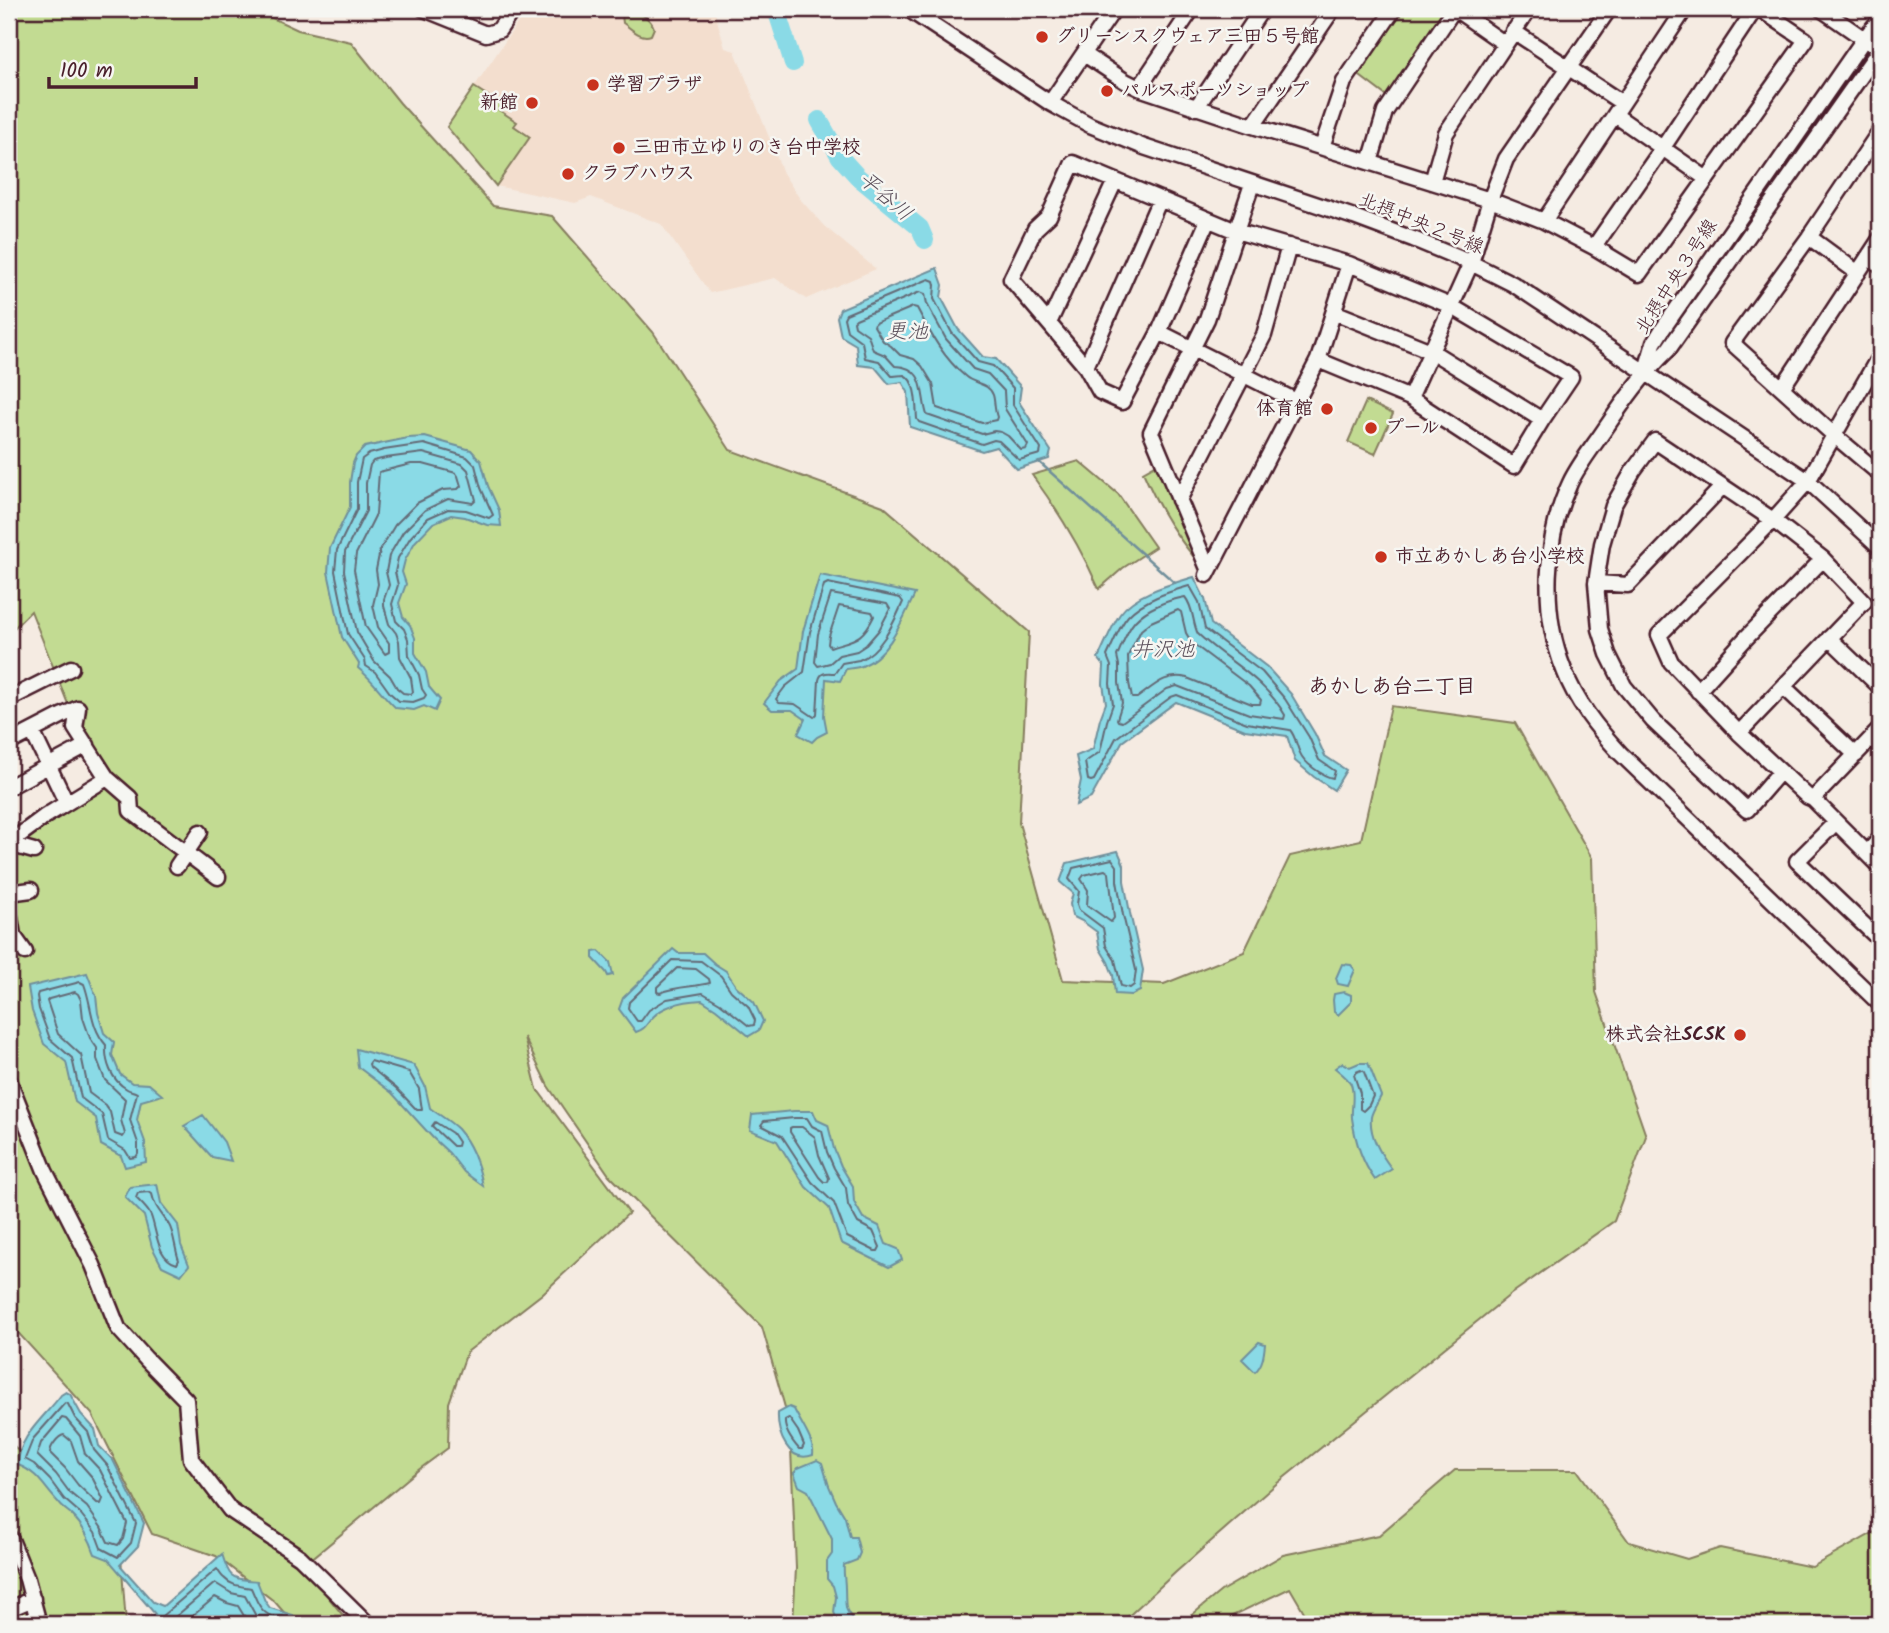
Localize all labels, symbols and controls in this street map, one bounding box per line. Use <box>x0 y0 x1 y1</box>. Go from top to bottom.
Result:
place label: グリーンスクウェア三田５号館 <box>1056 22 1319 52</box>
marker: グリーンスクウェア三田５号館 <box>1034 29 1050 45</box>
scale bar <box>49 46 196 90</box>
text: 100 m <box>60 55 113 88</box>
place label: 学習プラザ <box>607 70 702 100</box>
place label: パルスポーツショップ <box>1121 76 1309 106</box>
marker: 学習プラザ <box>585 77 601 93</box>
marker: パルスポーツショップ <box>1099 83 1115 99</box>
place label: 新館 <box>480 88 518 118</box>
marker: 新館 <box>524 95 540 111</box>
place label: 三田市立ゆりのき台中学校 <box>633 133 861 163</box>
marker: 三田市立ゆりのき台中学校 <box>611 140 627 156</box>
place label: クラブハウス <box>582 159 695 189</box>
water label: 平谷川 <box>850 164 920 230</box>
marker: クラブハウス <box>560 166 576 182</box>
street label: 北摂中央２号線 <box>1354 185 1488 263</box>
street label: 北摂中央３号線 <box>1628 213 1726 341</box>
water label: 更池 <box>886 316 929 349</box>
place label: 体育館 <box>1256 394 1313 424</box>
marker: 体育館 <box>1319 401 1335 417</box>
place label: プール <box>1385 413 1440 443</box>
marker: プール <box>1363 420 1379 436</box>
place label: 市立あかしあ台小学校 <box>1395 542 1585 572</box>
marker: 市立あかしあ台小学校 <box>1373 549 1389 565</box>
water label: 井沢池 <box>1132 634 1195 667</box>
district label: あかしあ台二丁目 <box>1308 671 1476 704</box>
place label: 株式会社SCSK <box>1606 1020 1726 1050</box>
marker: 株式会社SCSK <box>1732 1027 1748 1043</box>

